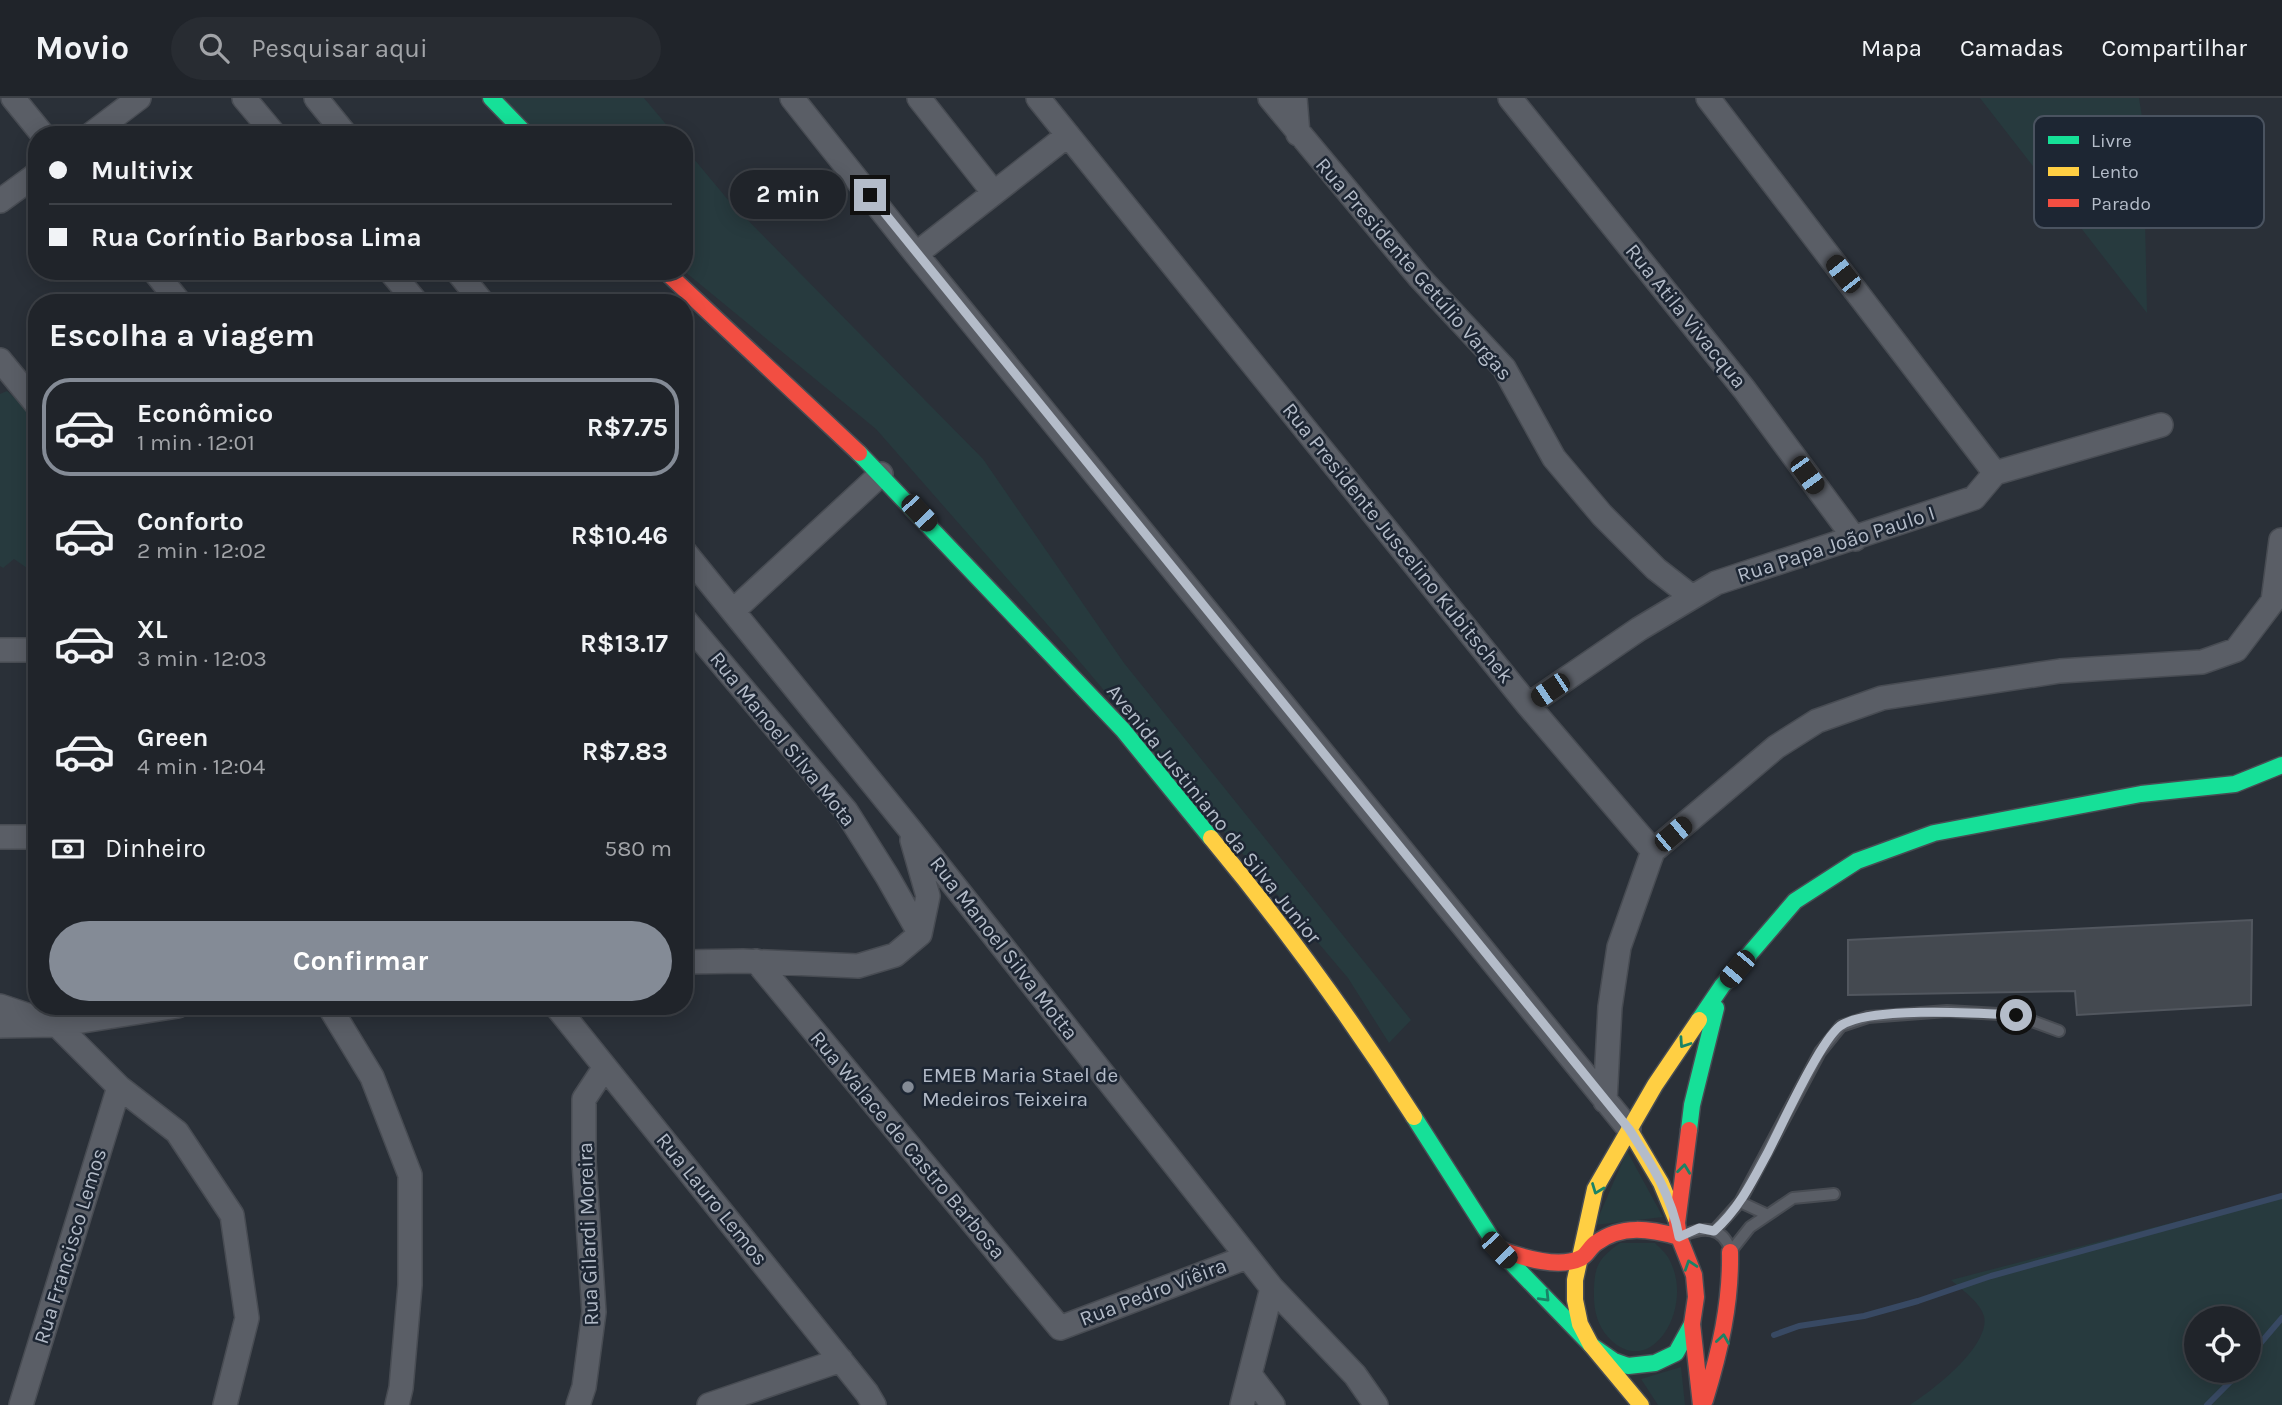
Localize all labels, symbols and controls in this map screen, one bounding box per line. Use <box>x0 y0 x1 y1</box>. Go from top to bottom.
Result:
search box <box>171 17 661 80</box>
text: Movio <box>35 29 129 67</box>
icon: search <box>195 29 233 67</box>
text: Pesquisar aqui <box>251 33 428 64</box>
text: Mapa <box>1861 34 1922 62</box>
text: Camadas <box>1960 34 2064 62</box>
text: Compartilhar <box>2102 34 2247 62</box>
legend <box>2034 116 2264 228</box>
text: Livre <box>2091 130 2132 152</box>
street label: Rua Presidente Getúlio Vargas <box>1311 153 1517 385</box>
text: Multivix <box>91 155 193 186</box>
text: Lento <box>2091 161 2139 183</box>
callout: 2 min <box>730 170 846 220</box>
route end <box>854 179 886 211</box>
text: 2 min <box>756 181 820 208</box>
text: Parado <box>2091 193 2151 215</box>
text: Rua Coríntio Barbosa Lima <box>91 222 422 253</box>
street label: Rua Atila Vivacqua <box>1621 239 1751 393</box>
car <box>1822 251 1865 297</box>
text: Escolha a viagem <box>49 317 315 354</box>
icon: car <box>53 396 116 459</box>
text: Econômico <box>137 398 273 429</box>
street label: Rua Presidente Juscelino Kubitschek <box>1277 398 1519 688</box>
text: R$7.75 <box>587 412 668 443</box>
text: 1 min · 12:01 <box>137 429 255 456</box>
car <box>1787 452 1828 498</box>
car <box>897 490 942 536</box>
street label: Rua Papa João Paulo I <box>1734 501 1938 587</box>
icon: car <box>53 504 116 567</box>
text: Conforto <box>137 506 244 537</box>
text: R$10.46 <box>571 520 668 551</box>
text: 2 min · 12:02 <box>137 537 266 564</box>
icon: car <box>53 612 116 675</box>
text: XL <box>137 614 168 645</box>
text: R$13.17 <box>580 628 668 659</box>
text: 3 min · 12:03 <box>137 645 267 672</box>
street label: Rua Manoel Silva Mota <box>705 647 861 831</box>
car <box>1527 670 1574 710</box>
street label: Avenida Justiniano da Silva Junior <box>1102 679 1326 949</box>
icon: car <box>53 720 116 783</box>
text: Green <box>137 722 209 753</box>
text: R$7.83 <box>582 736 668 767</box>
text: 4 min · 12:04 <box>137 753 265 780</box>
car <box>1651 812 1696 856</box>
icon: cash <box>49 830 87 868</box>
text: Dinheiro <box>105 833 206 864</box>
text: 580 m <box>604 835 672 862</box>
street label: Rua Manoel Silva Motta <box>925 852 1083 1044</box>
button: Confirmar <box>49 921 672 1001</box>
car <box>1716 946 1759 992</box>
route start <box>2000 999 2032 1031</box>
street label: Rua Walace de Castro Barbosa <box>806 1026 1010 1264</box>
one-way arrow <box>1680 1035 1692 1048</box>
place label: EMEB Maria Stael de Medeiros Teixeira <box>922 1063 1118 1111</box>
marker: EMEB Maria Stael de Medeiros Teixeira <box>900 1079 916 1095</box>
street label: Rua Lauro Lemos <box>651 1128 773 1270</box>
street label: Rua Gilardi Moreira <box>573 1142 603 1326</box>
street label: Rua Francisco Lemos <box>29 1145 111 1347</box>
one-way arrow <box>1676 1163 1691 1175</box>
one-way arrow <box>1592 1182 1606 1194</box>
car <box>1477 1228 1522 1272</box>
street label: Rua Pedro Viêira <box>1076 1253 1230 1331</box>
one-way arrow <box>1684 1259 1698 1271</box>
one-way arrow <box>1537 1289 1550 1302</box>
map controls <box>2184 1306 2261 1383</box>
button: locate <box>2184 1306 2261 1383</box>
one-way arrow <box>1715 1334 1730 1345</box>

